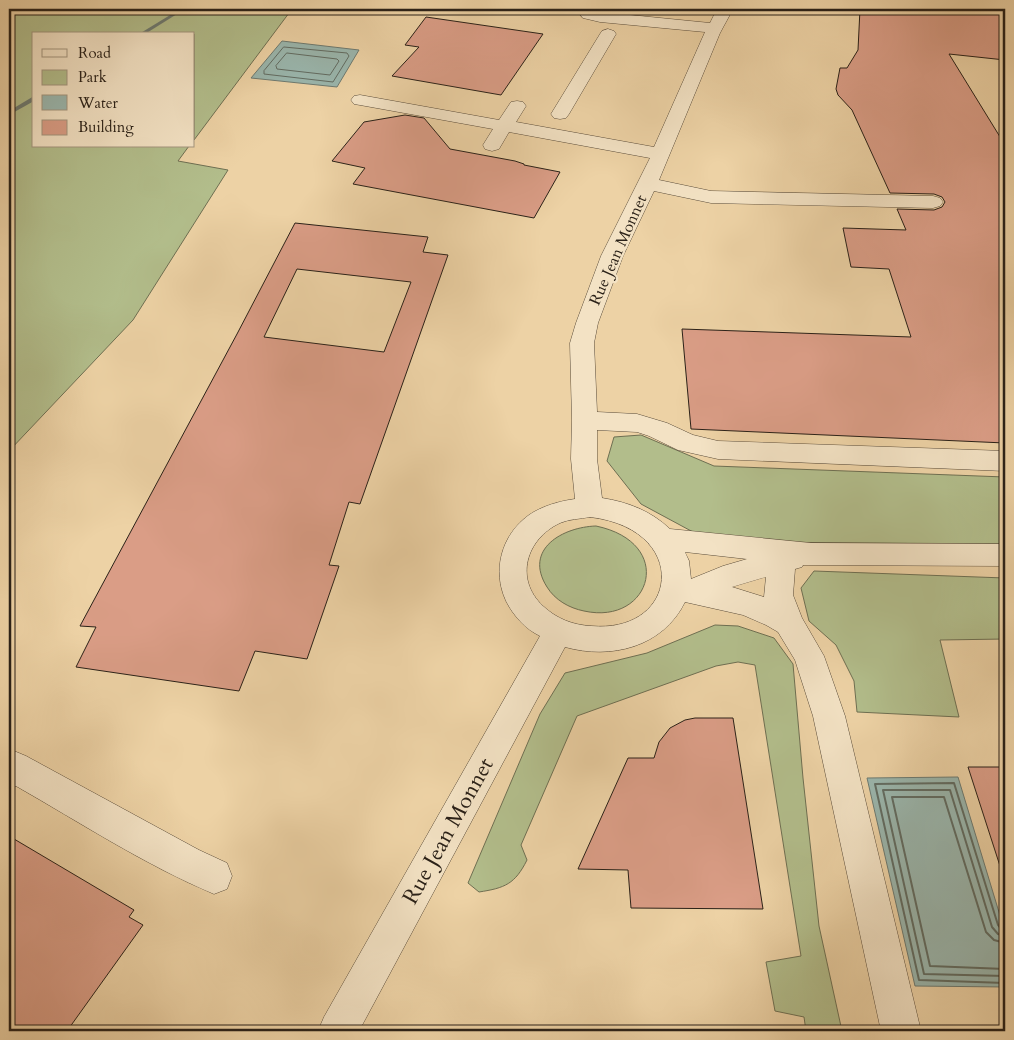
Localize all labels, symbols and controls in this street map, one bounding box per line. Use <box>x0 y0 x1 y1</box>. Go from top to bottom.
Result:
legend <box>32 32 195 148</box>
text: Road <box>78 43 111 63</box>
text: Park <box>78 67 107 87</box>
text: Water <box>77 93 119 113</box>
text: Building <box>78 117 134 137</box>
street label: Rue Jean Monnet <box>584 191 652 309</box>
street label: Rue Jean Monnet <box>395 752 501 910</box>

